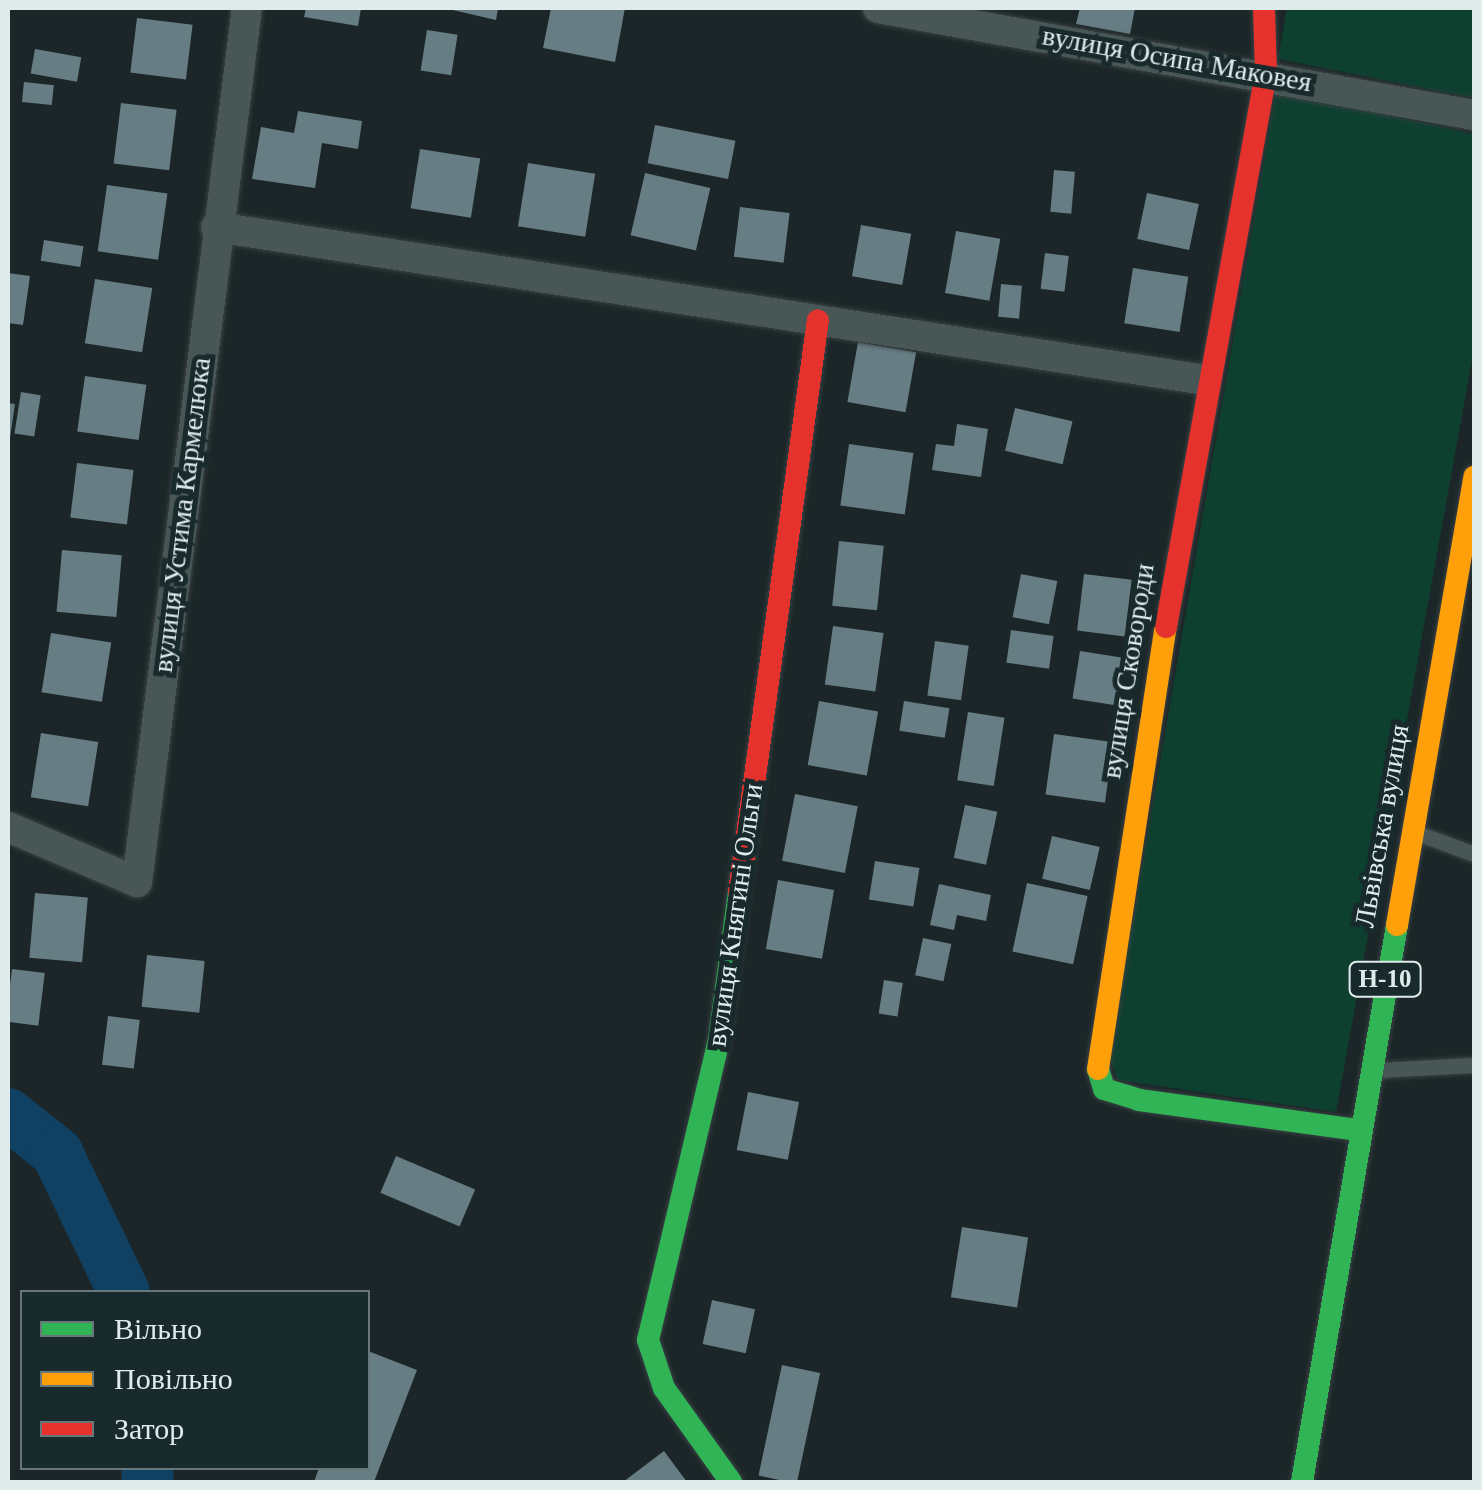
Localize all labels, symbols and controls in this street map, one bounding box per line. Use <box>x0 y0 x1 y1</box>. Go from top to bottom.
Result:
street label: вулиця Осипа Маковея <box>1040 19 1314 99</box>
street label: вулиця Устима Кармелюка <box>146 356 218 674</box>
street label: вулиця Сковороди <box>1094 561 1162 781</box>
street label: Львівська вулиця <box>1348 722 1416 930</box>
street label: вулиця Княгині Ольги <box>700 781 770 1049</box>
road number: Н-10 <box>1348 959 1422 999</box>
legend <box>20 1290 370 1470</box>
text: Вільно <box>114 1312 202 1345</box>
text: Повільно <box>114 1362 233 1395</box>
text: Затор <box>114 1412 184 1445</box>

